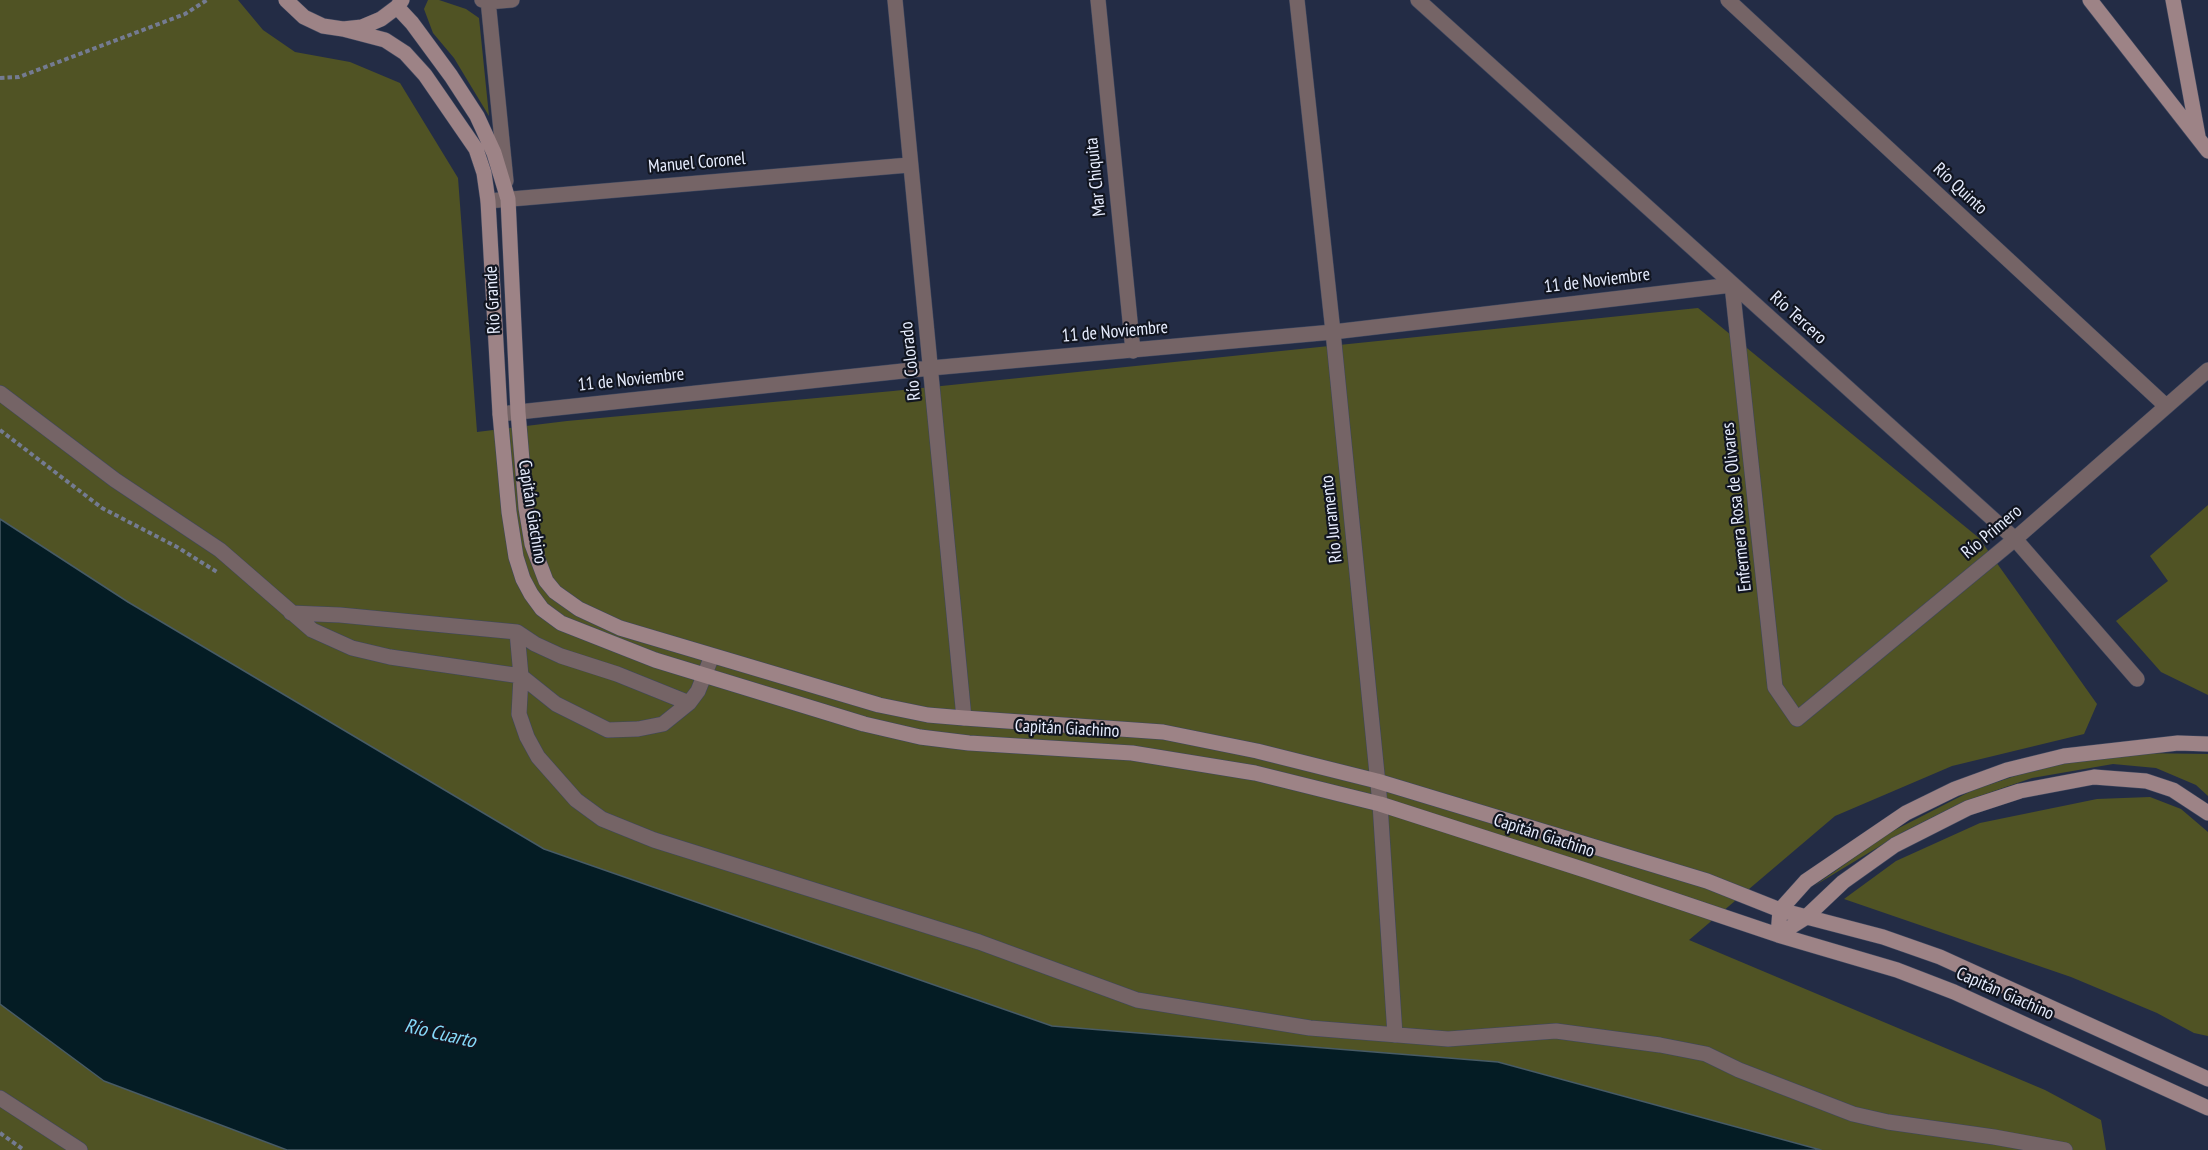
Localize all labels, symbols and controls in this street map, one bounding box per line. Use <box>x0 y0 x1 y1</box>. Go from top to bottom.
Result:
street label: Mar Chiquita <box>1081 137 1111 217</box>
street label: Manuel Coronel <box>647 148 747 178</box>
street label: Río Quinto <box>1928 159 1992 219</box>
street label: 11 de Noviembre <box>1543 264 1651 298</box>
street label: Río Grande <box>480 265 506 335</box>
street label: Río Tercero <box>1765 287 1831 349</box>
street label: 11 de Noviembre <box>1061 317 1169 347</box>
street label: Río Colorado <box>896 320 926 402</box>
street label: 11 de Noviembre <box>577 364 685 396</box>
street label: Enfermera Rosa de Olivares <box>1717 421 1757 593</box>
street label: Capitán Giachino <box>513 459 551 565</box>
street label: Río Juramento <box>1317 474 1347 564</box>
street label: Río Primero <box>1957 500 2027 564</box>
street label: Capitán Giachino <box>1014 715 1120 743</box>
street label: Capitán Giachino <box>1491 810 1597 862</box>
street label: Capitán Giachino <box>1953 963 2057 1025</box>
water label: Río Cuarto <box>402 1014 478 1054</box>

